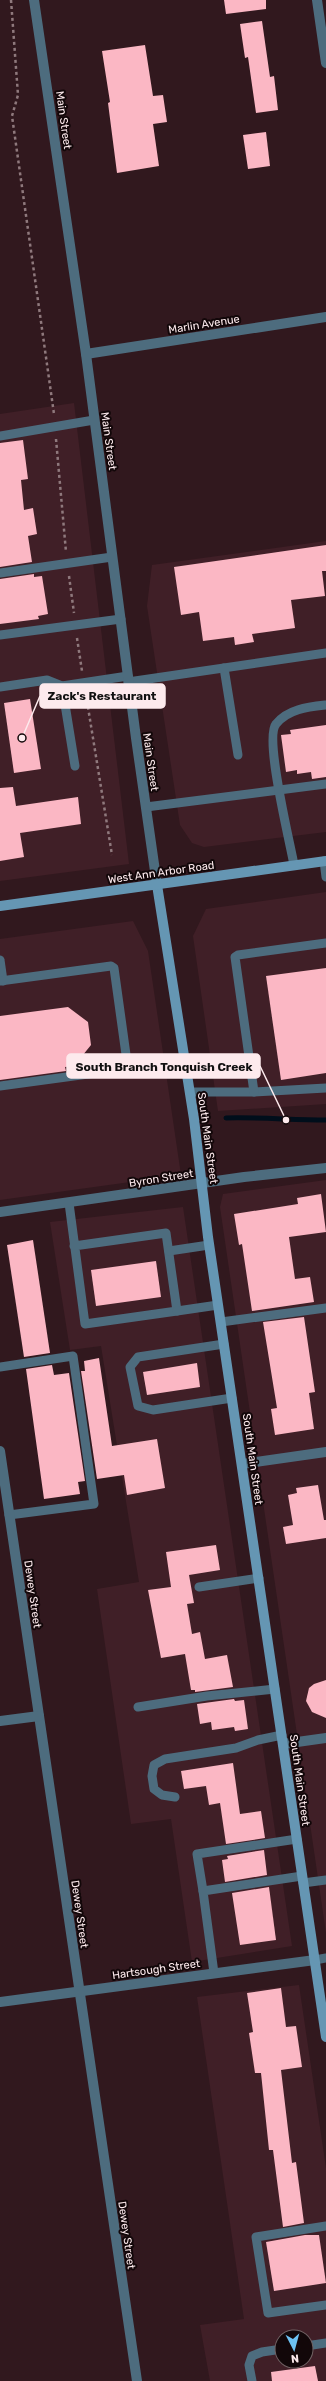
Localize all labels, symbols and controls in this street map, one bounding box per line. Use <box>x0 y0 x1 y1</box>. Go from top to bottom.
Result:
street label: Main Street <box>53 90 74 151</box>
street label: Marlin Avenue <box>168 312 241 337</box>
street label: Main Street <box>98 411 119 472</box>
callout: Zack's Restaurant <box>40 684 165 708</box>
text: Zack's Restaurant <box>48 689 157 703</box>
street label: Main Street <box>140 732 161 793</box>
street label: West Ann Arbor Road <box>107 859 215 886</box>
callout: South Branch Tonquish Creek <box>67 1054 260 1078</box>
text: South Branch Tonquish Creek <box>75 1060 253 1074</box>
street label: South Main Street <box>195 1092 220 1185</box>
street label: Byron Street <box>128 1167 195 1190</box>
street label: South Main Street <box>240 1413 265 1506</box>
street label: Dewey Street <box>21 1559 44 1630</box>
street label: South Main Street <box>287 1734 312 1827</box>
street label: Dewey Street <box>68 1879 91 1950</box>
street label: Hartsough Street <box>111 1957 202 1982</box>
street label: Dewey Street <box>115 2200 138 2271</box>
north arrow <box>274 2329 314 2369</box>
text: N <box>290 2352 300 2365</box>

